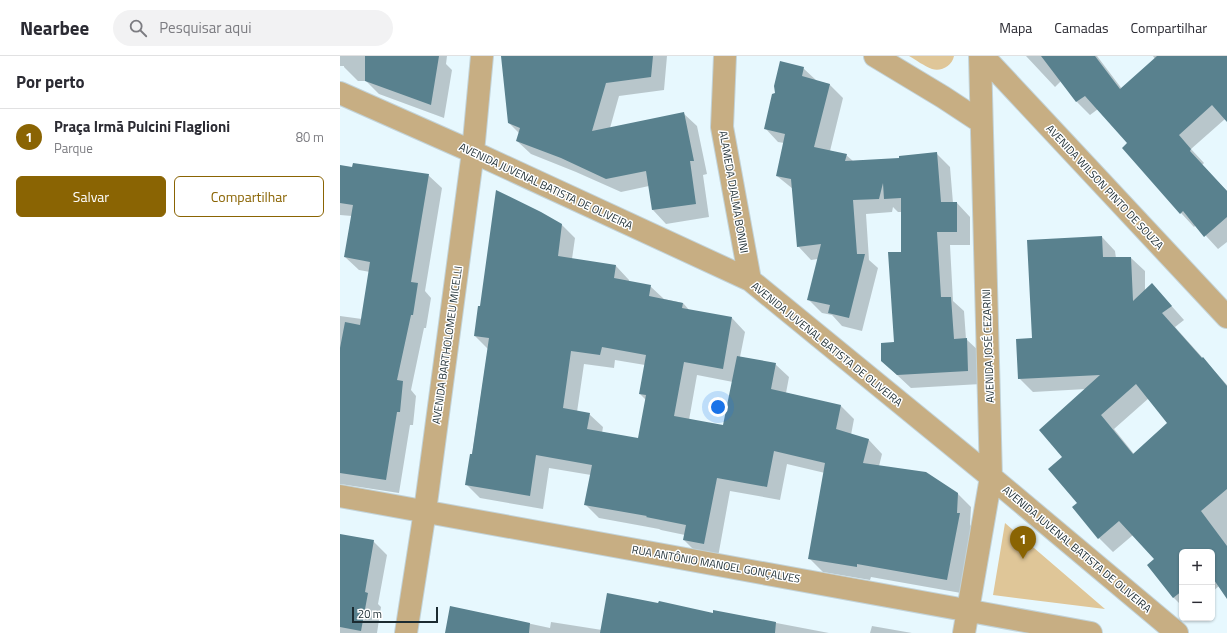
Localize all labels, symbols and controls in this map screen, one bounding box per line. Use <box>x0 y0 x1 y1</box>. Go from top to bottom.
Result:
search box <box>113 10 393 46</box>
text: Nearbee <box>20 13 89 42</box>
text: Pesquisar aqui <box>159 16 251 39</box>
icon: search <box>127 17 149 39</box>
text: Mapa <box>999 17 1032 38</box>
text: Camadas <box>1054 17 1109 38</box>
text: Compartilhar <box>1131 17 1207 38</box>
text: Por perto <box>16 69 85 95</box>
text: Praça Irmã Pulcini Flaglioni <box>54 115 230 138</box>
street label: AVENIDA WILSON PINTO DE SOUZA <box>1043 121 1168 253</box>
text: 1 <box>25 127 33 147</box>
text: 80 m <box>296 127 324 147</box>
street label: ALAMEDA DJALMA BONINI <box>715 130 753 254</box>
text: Parque <box>54 138 93 158</box>
street label: AVENIDA JUVENAL BATISTA DE OLIVEIRA <box>457 139 636 234</box>
button: Salvar <box>16 176 166 217</box>
button: Compartilhar <box>174 176 324 217</box>
street label: AVENIDA BARTHOLOMEU MICELLI <box>428 265 466 425</box>
street label: AVENIDA JUVENAL BATISTA DE OLIVEIRA <box>748 278 906 410</box>
street label: AVENIDA JOSÉ CEZARINI <box>978 289 998 403</box>
your location <box>708 397 728 417</box>
street label: AVENIDA JUVENAL BATISTA DE OLIVEIRA <box>999 482 1155 616</box>
pin: 1 <box>1010 526 1036 559</box>
street label: RUA ANTÔNIO MANOEL GONÇALVES <box>631 541 801 587</box>
map controls <box>1179 549 1215 621</box>
button: + <box>1179 549 1215 585</box>
button: − <box>1179 585 1215 621</box>
scale bar <box>352 605 438 624</box>
text: 20 m <box>358 606 382 622</box>

